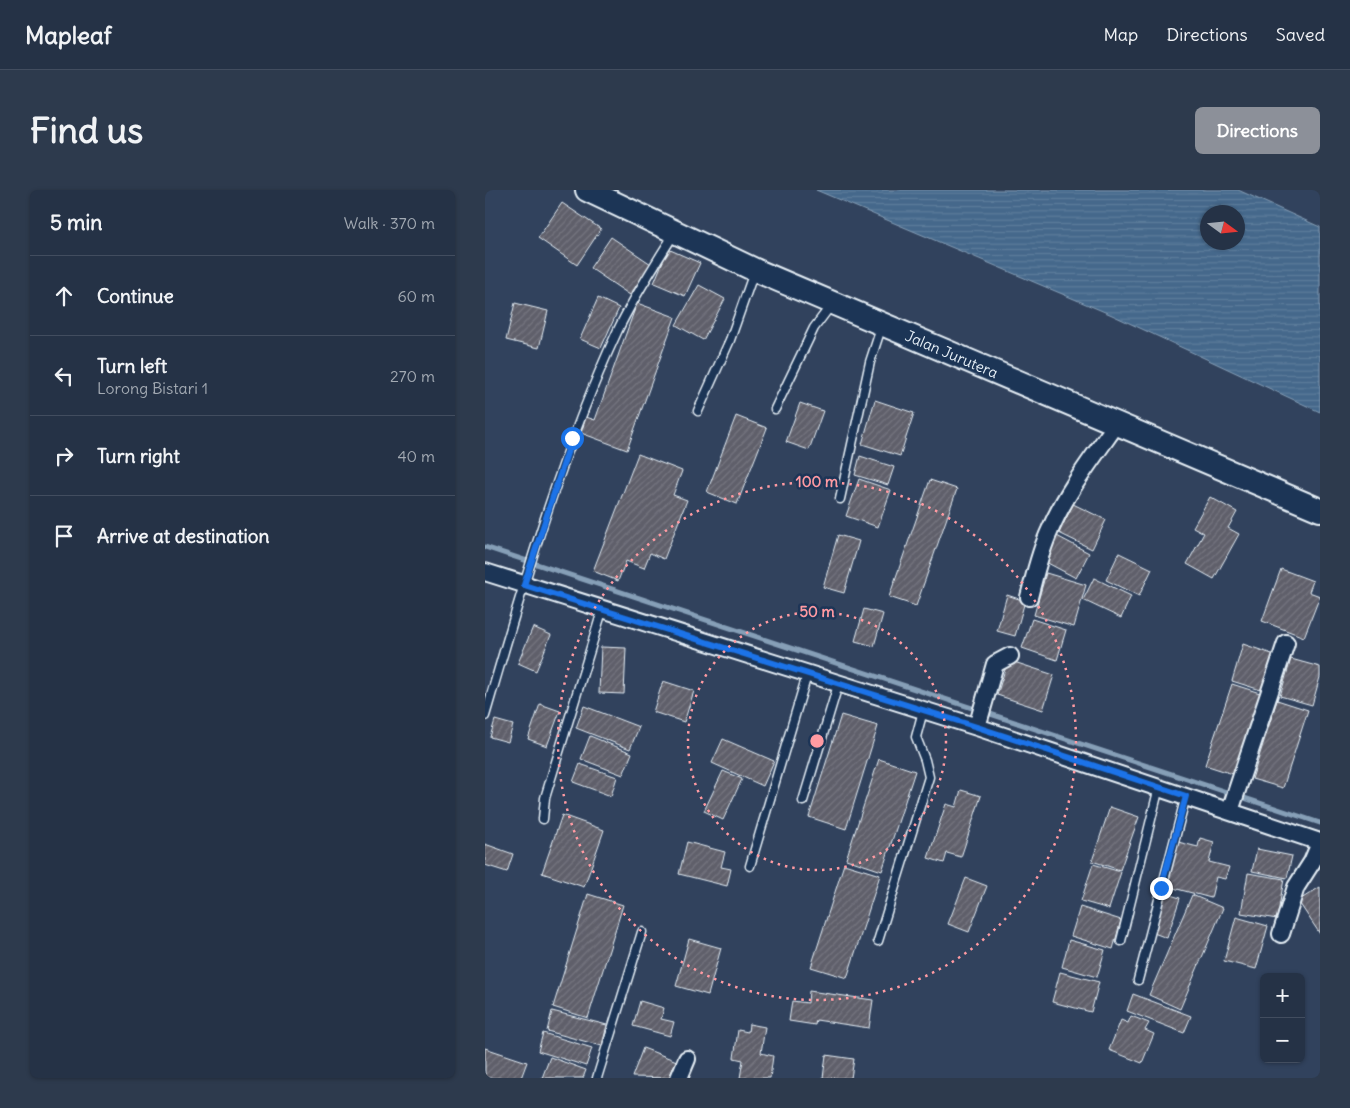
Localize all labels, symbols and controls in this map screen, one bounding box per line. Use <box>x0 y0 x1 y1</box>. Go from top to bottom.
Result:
text: Mapleaf <box>25 20 112 50</box>
text: Map <box>1103 23 1138 46</box>
text: Directions <box>1166 23 1248 46</box>
text: Saved <box>1276 23 1325 46</box>
button: Directions <box>1195 107 1320 154</box>
text: Find us <box>30 108 143 152</box>
north arrow <box>1200 205 1245 250</box>
text: 5 min <box>50 209 102 236</box>
text: Walk · 370 m <box>344 213 435 233</box>
icon: ahead <box>50 282 78 310</box>
text: Continue <box>97 284 174 308</box>
text: 60 m <box>397 286 435 306</box>
street label: Jalan Jurutera <box>903 326 1002 382</box>
text: Turn left <box>97 354 167 378</box>
icon: left <box>50 362 78 390</box>
text: 270 m <box>390 366 435 386</box>
text: Lorong Bistari 1 <box>97 378 208 398</box>
route start <box>561 427 584 450</box>
icon: right <box>50 442 78 470</box>
text: Turn right <box>97 444 180 468</box>
text: 40 m <box>397 446 435 466</box>
text: 100 m <box>796 472 838 491</box>
icon: arrive <box>50 522 78 550</box>
text: Arrive at destination <box>97 524 270 548</box>
text: 50 m <box>799 602 835 621</box>
centre of rings <box>808 732 826 750</box>
route end <box>1150 877 1173 900</box>
map controls <box>1260 973 1305 1063</box>
button: + <box>1260 973 1305 1018</box>
button: − <box>1260 1018 1305 1063</box>

